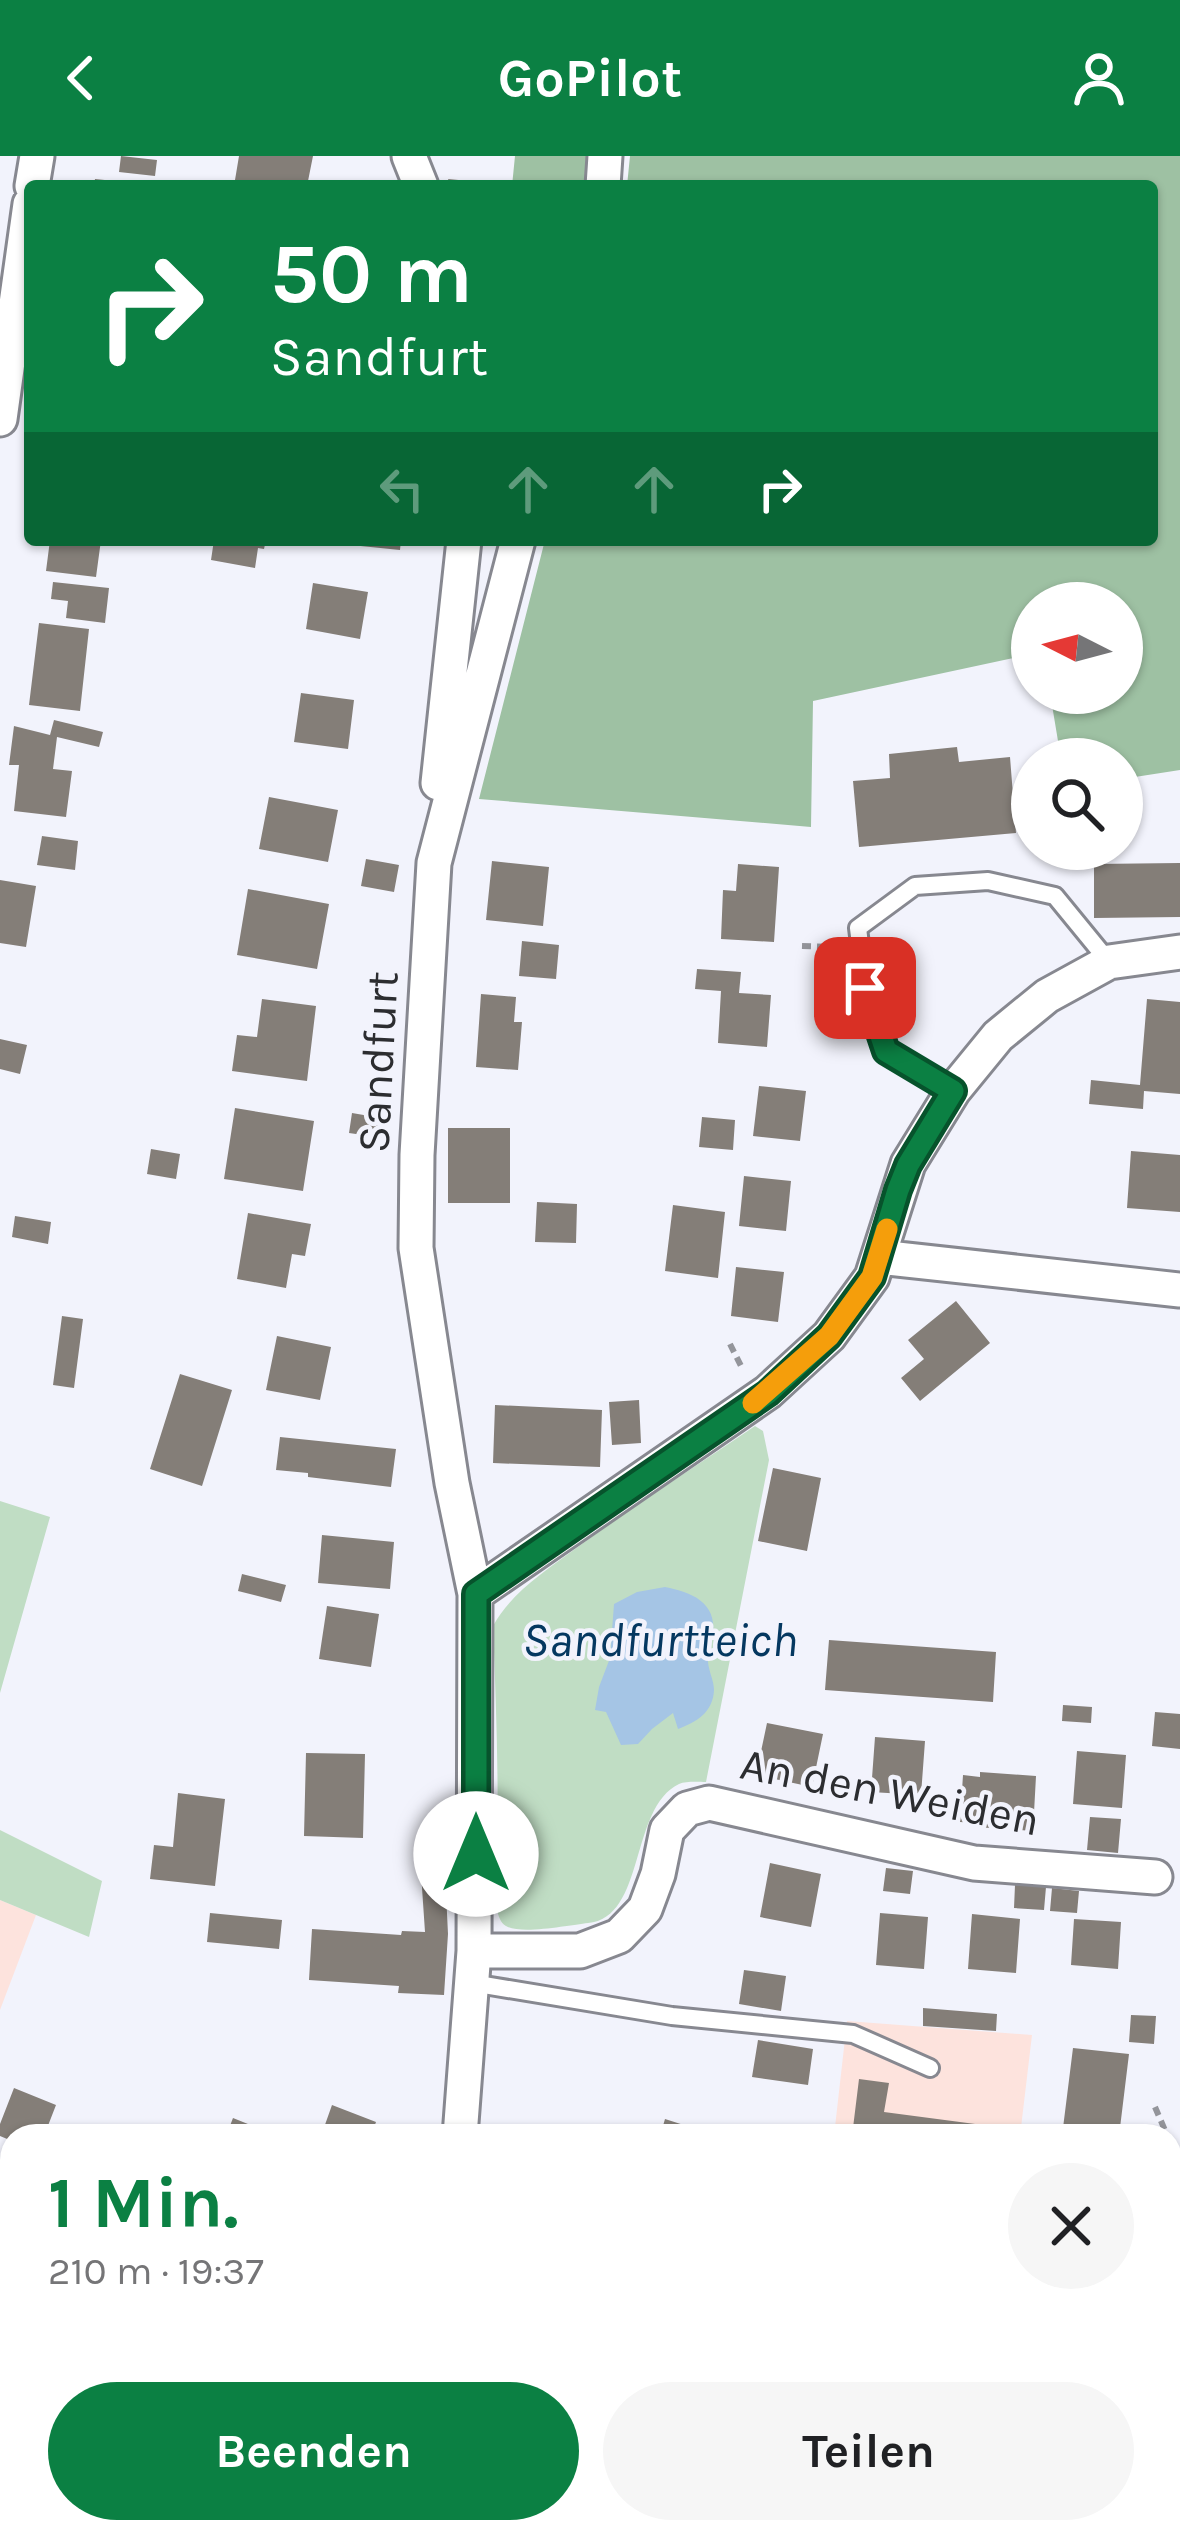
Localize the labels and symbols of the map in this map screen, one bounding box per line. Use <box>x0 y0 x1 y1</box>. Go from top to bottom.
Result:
north arrow <box>1011 582 1143 714</box>
pin <box>814 937 916 1039</box>
street label: Sandfurt <box>347 970 409 1154</box>
water label: Sandfurtteich <box>522 1612 798 1668</box>
street label: An den Weiden <box>736 1738 1044 1846</box>
position arrow <box>413 1791 539 1917</box>

